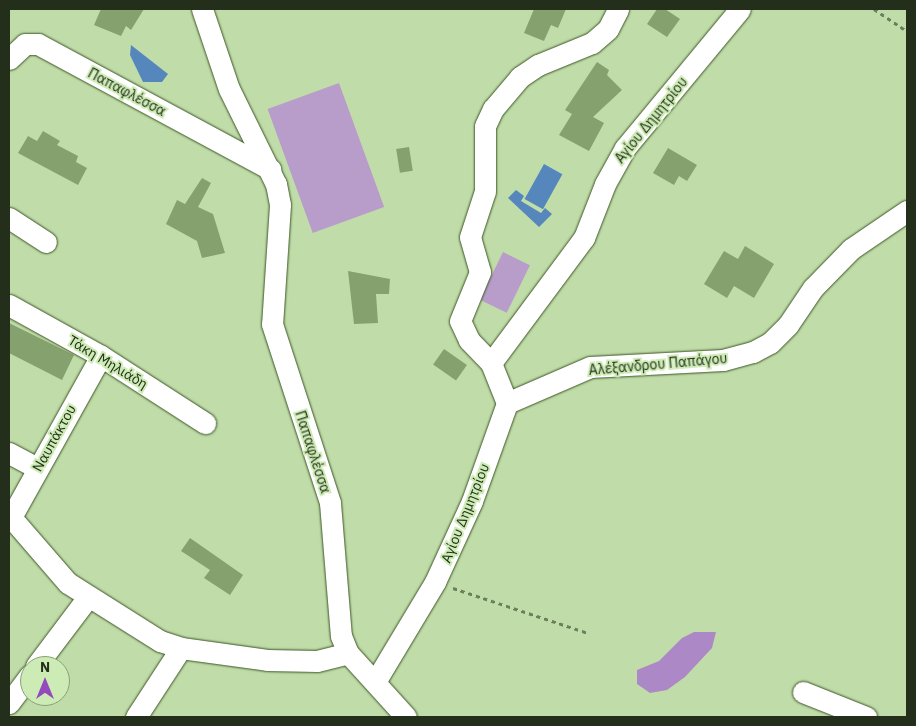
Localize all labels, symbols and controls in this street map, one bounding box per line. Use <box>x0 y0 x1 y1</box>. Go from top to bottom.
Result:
street label: Παπαφλέσσα <box>85 64 169 120</box>
street label: Αγίου Δημητρίου <box>611 74 691 166</box>
street label: Τάκη Μηλιάδη <box>65 332 151 392</box>
street label: Αλέξανδρου Παπάγου <box>588 350 728 378</box>
street label: Ναυπάκτου <box>29 402 79 474</box>
street label: Παπαφλέσσα <box>292 409 334 495</box>
street label: Αγίου Δημητρίου <box>437 461 493 565</box>
north arrow <box>20 656 70 706</box>
text: N <box>40 658 50 676</box>

